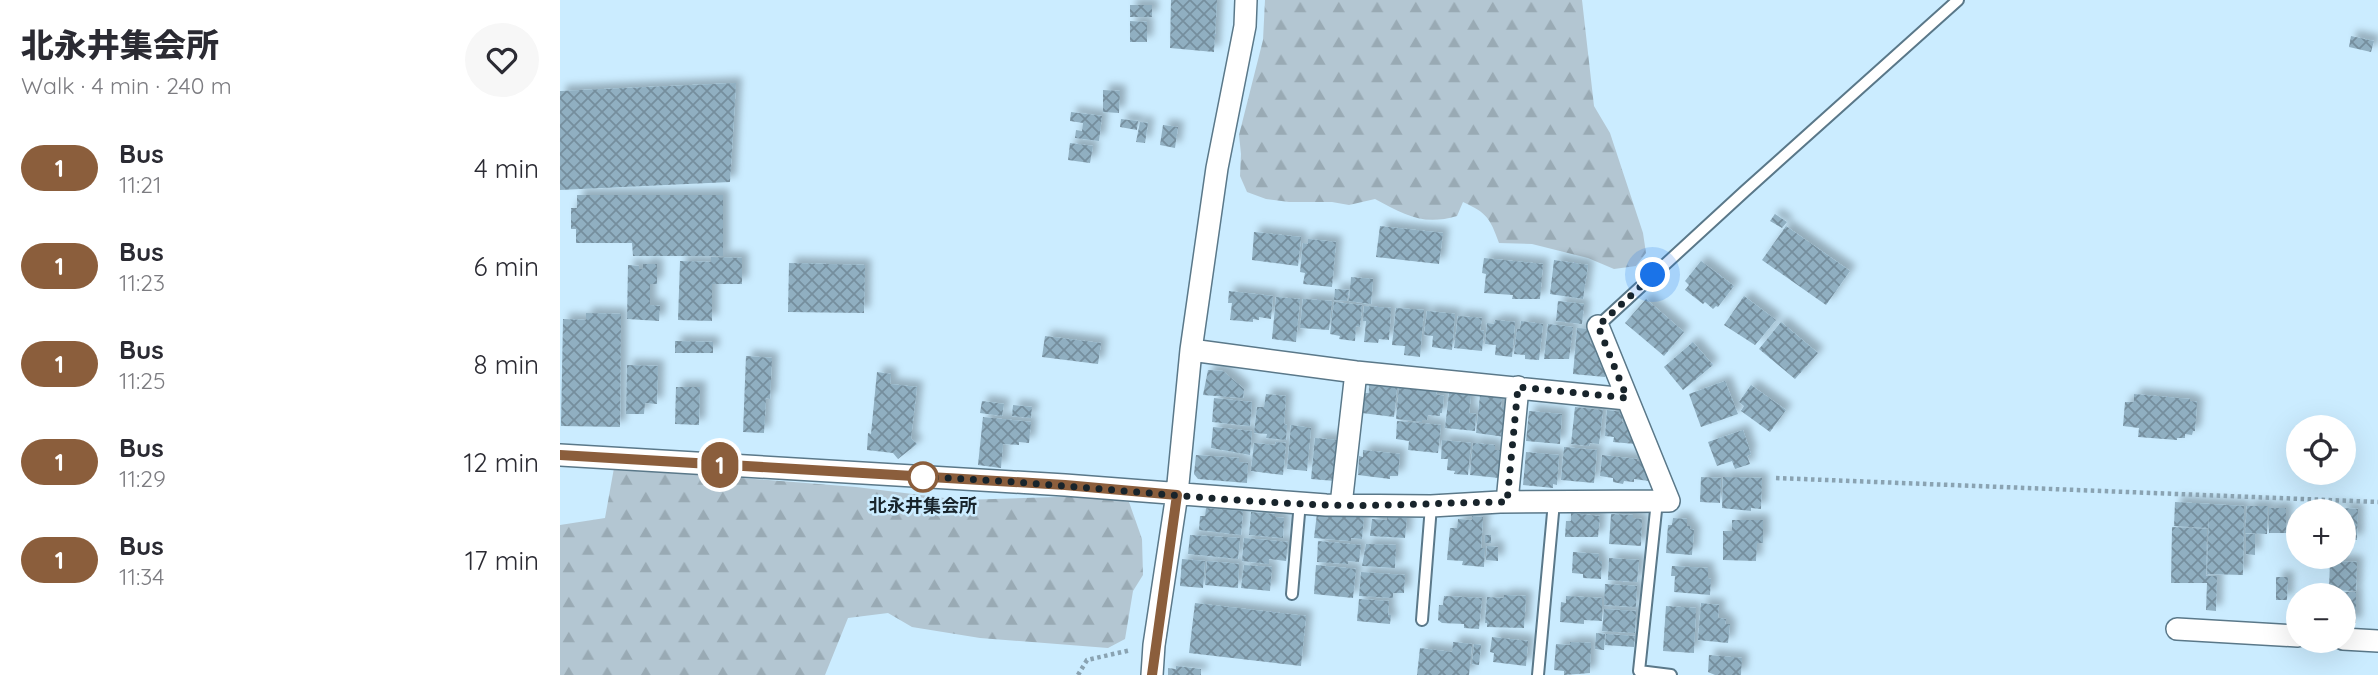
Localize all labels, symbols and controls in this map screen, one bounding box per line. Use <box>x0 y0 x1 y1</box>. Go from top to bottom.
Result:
button: heart <box>465 23 539 97</box>
text: 北永井集会所 <box>21 24 219 65</box>
text: Walk · 4 min · 240 m <box>21 71 232 100</box>
text: Bus <box>119 137 164 170</box>
text: 4 min <box>474 152 539 185</box>
text: 1 <box>55 153 64 183</box>
text: 11:21 <box>119 170 162 199</box>
text: Bus <box>119 235 164 268</box>
text: 6 min <box>474 250 539 283</box>
text: 1 <box>55 251 64 281</box>
your location <box>1635 257 1670 292</box>
text: 11:23 <box>119 268 165 297</box>
text: Bus <box>119 333 164 366</box>
text: 8 min <box>474 348 539 381</box>
text: 1 <box>55 349 64 379</box>
text: 11:25 <box>119 366 166 395</box>
map controls <box>2286 415 2356 653</box>
button: locate <box>2286 415 2356 485</box>
text: Bus <box>119 431 164 464</box>
line badge: 1 <box>697 442 743 488</box>
text: 12 min <box>464 446 539 479</box>
text: 1 <box>55 447 64 477</box>
text: 1 <box>715 450 725 480</box>
marker: 北永井集会所 <box>908 462 938 492</box>
text: 11:29 <box>119 464 166 493</box>
place label: 北永井集会所 <box>869 494 977 517</box>
button: + <box>2286 499 2356 569</box>
text: Bus <box>119 529 164 562</box>
text: 17 min <box>465 544 539 577</box>
text: 1 <box>55 545 64 575</box>
text: 11:34 <box>119 562 165 591</box>
button: − <box>2286 583 2356 653</box>

